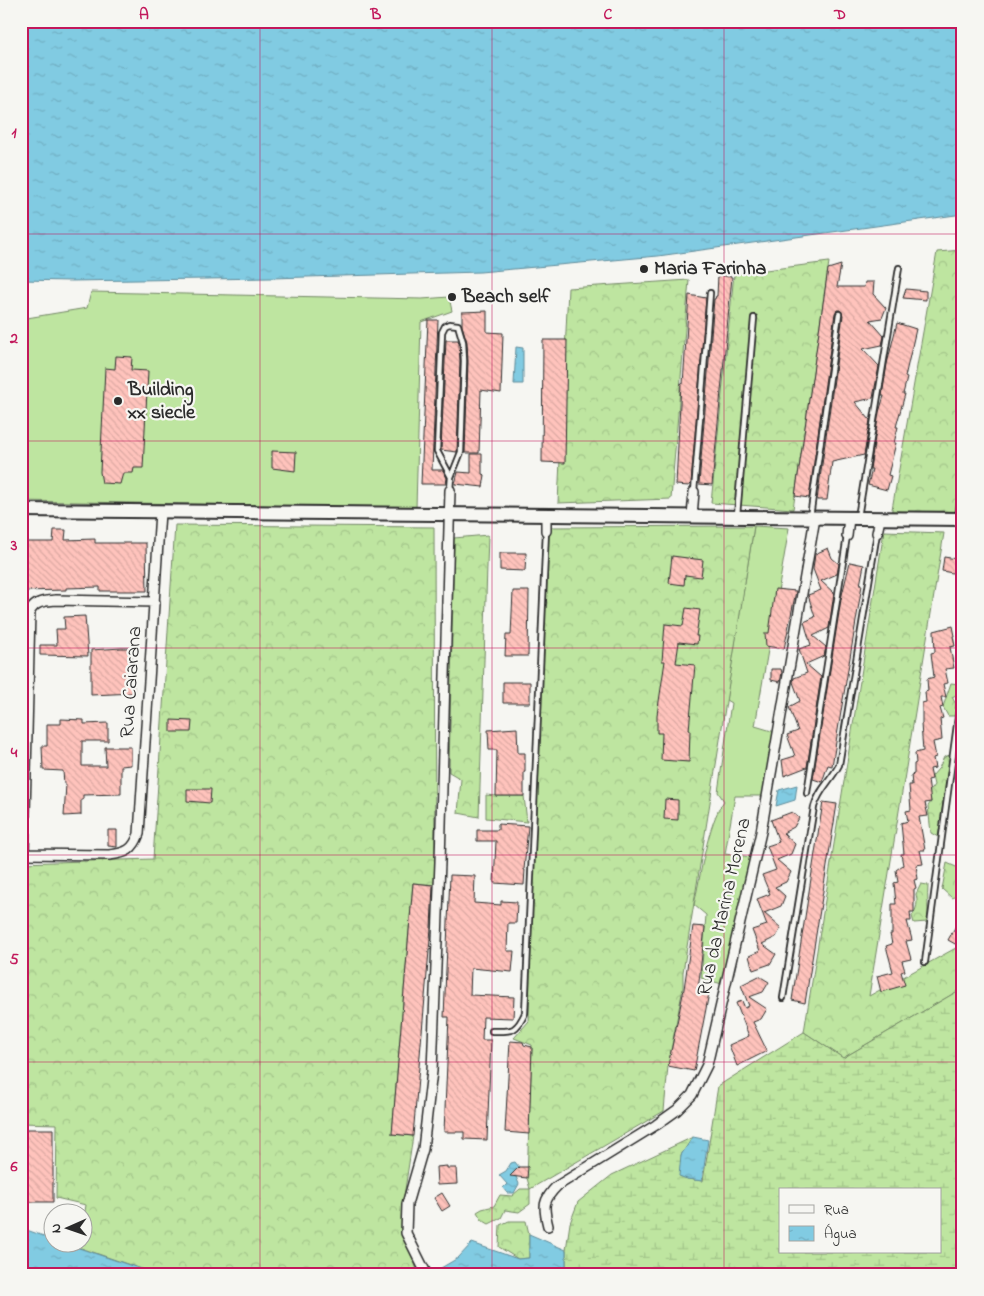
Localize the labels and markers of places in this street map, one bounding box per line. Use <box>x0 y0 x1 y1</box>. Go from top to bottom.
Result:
place label: Maria Farinha <box>654 255 766 284</box>
marker: Maria Farinha <box>638 263 650 275</box>
place label: Beach self <box>461 283 551 312</box>
marker: Beach self <box>446 291 458 303</box>
place label: Building xx siecle <box>127 376 196 428</box>
marker: Building xx siecle <box>112 395 124 407</box>

